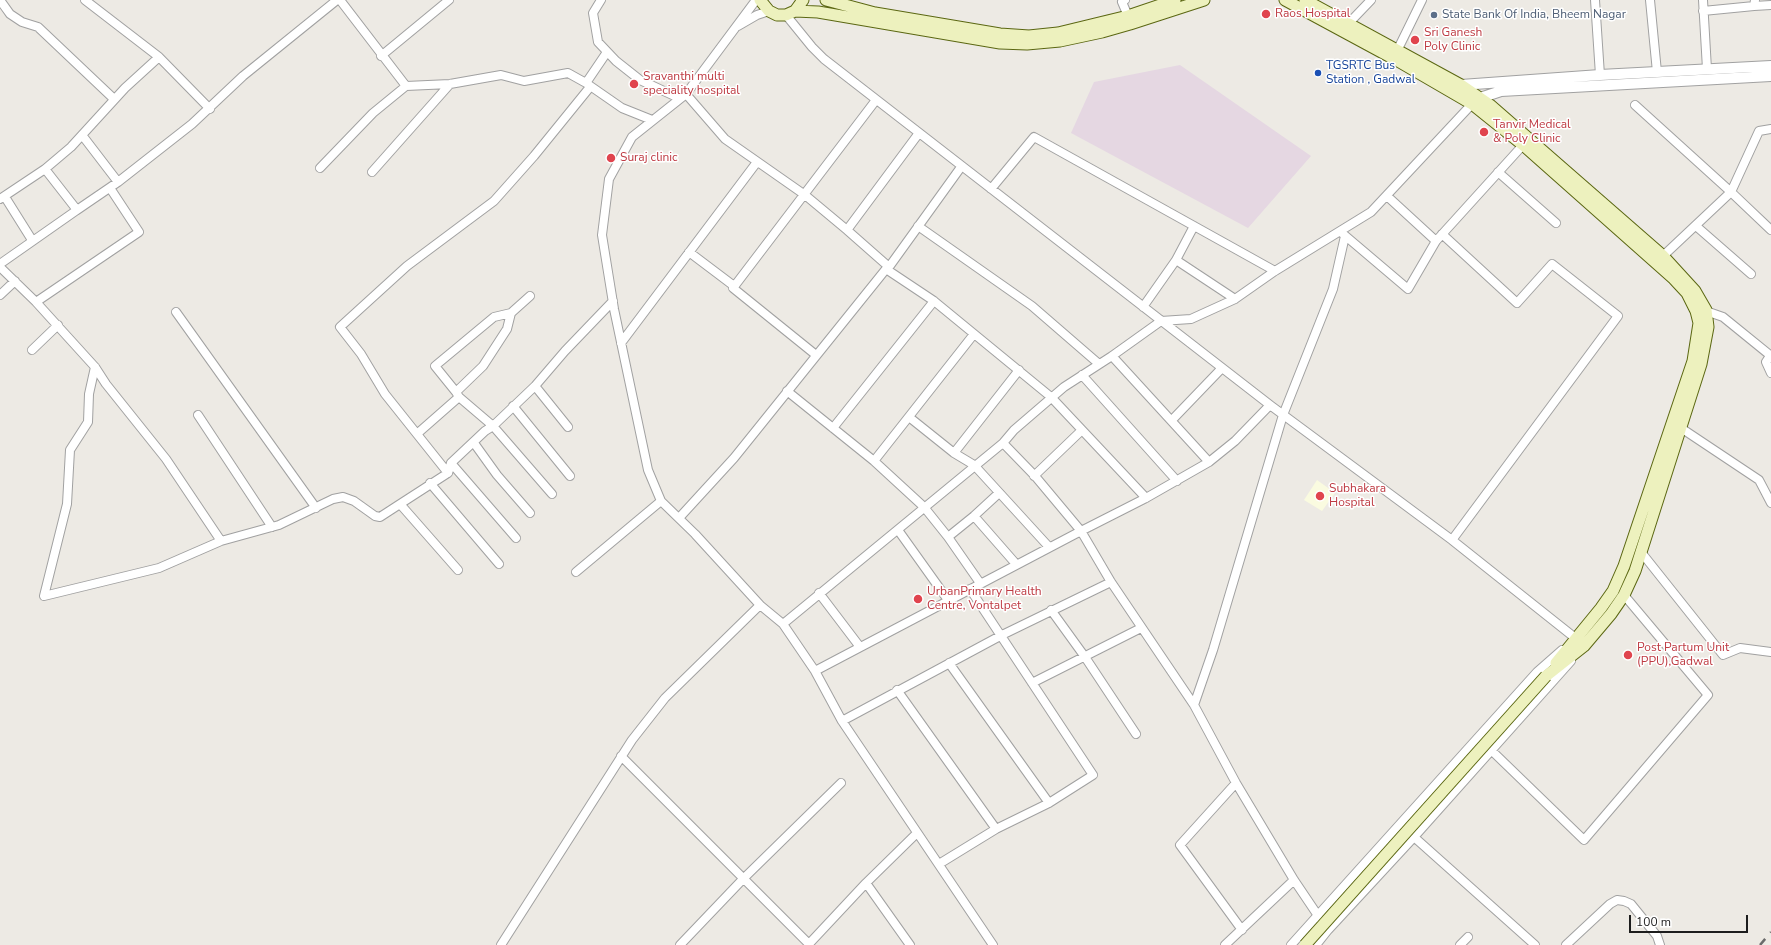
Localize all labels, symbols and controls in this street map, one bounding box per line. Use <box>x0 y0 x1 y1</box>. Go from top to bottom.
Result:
place label: Raos Hospital <box>1275 7 1350 21</box>
marker: Raos Hospital <box>1260 8 1272 20</box>
place label: State Bank Of India, Bheem Nagar <box>1442 8 1626 22</box>
marker: State Bank Of India, Bheem Nagar <box>1429 10 1439 20</box>
place label: Sri Ganesh Poly Clinic <box>1424 26 1482 54</box>
marker: Sri Ganesh Poly Clinic <box>1409 34 1421 46</box>
place label: TGSRTC Bus Station , Gadwal <box>1326 59 1415 87</box>
marker: TGSRTC Bus Station , Gadwal <box>1313 68 1323 78</box>
place label: Sravanthi multi speciality hospital <box>643 70 740 98</box>
marker: Sravanthi multi speciality hospital <box>628 78 640 90</box>
place label: Tanvir Medical & Poly Clinic <box>1493 118 1571 146</box>
marker: Tanvir Medical & Poly Clinic <box>1478 126 1490 138</box>
place label: Suraj clinic <box>620 151 678 165</box>
marker: Suraj clinic <box>605 152 617 164</box>
place label: Subhakara Hospital <box>1329 482 1386 510</box>
marker: Subhakara Hospital <box>1314 490 1326 502</box>
place label: UrbanPrimary Health Centre, Vontalpet <box>927 585 1042 613</box>
marker: UrbanPrimary Health Centre, Vontalpet <box>912 593 924 605</box>
place label: Post Partum Unit (PPU),Gadwal <box>1637 641 1729 669</box>
marker: Post Partum Unit (PPU),Gadwal <box>1622 649 1634 661</box>
scale bar <box>1631 907 1750 933</box>
text: 100 m <box>1636 914 1671 930</box>

